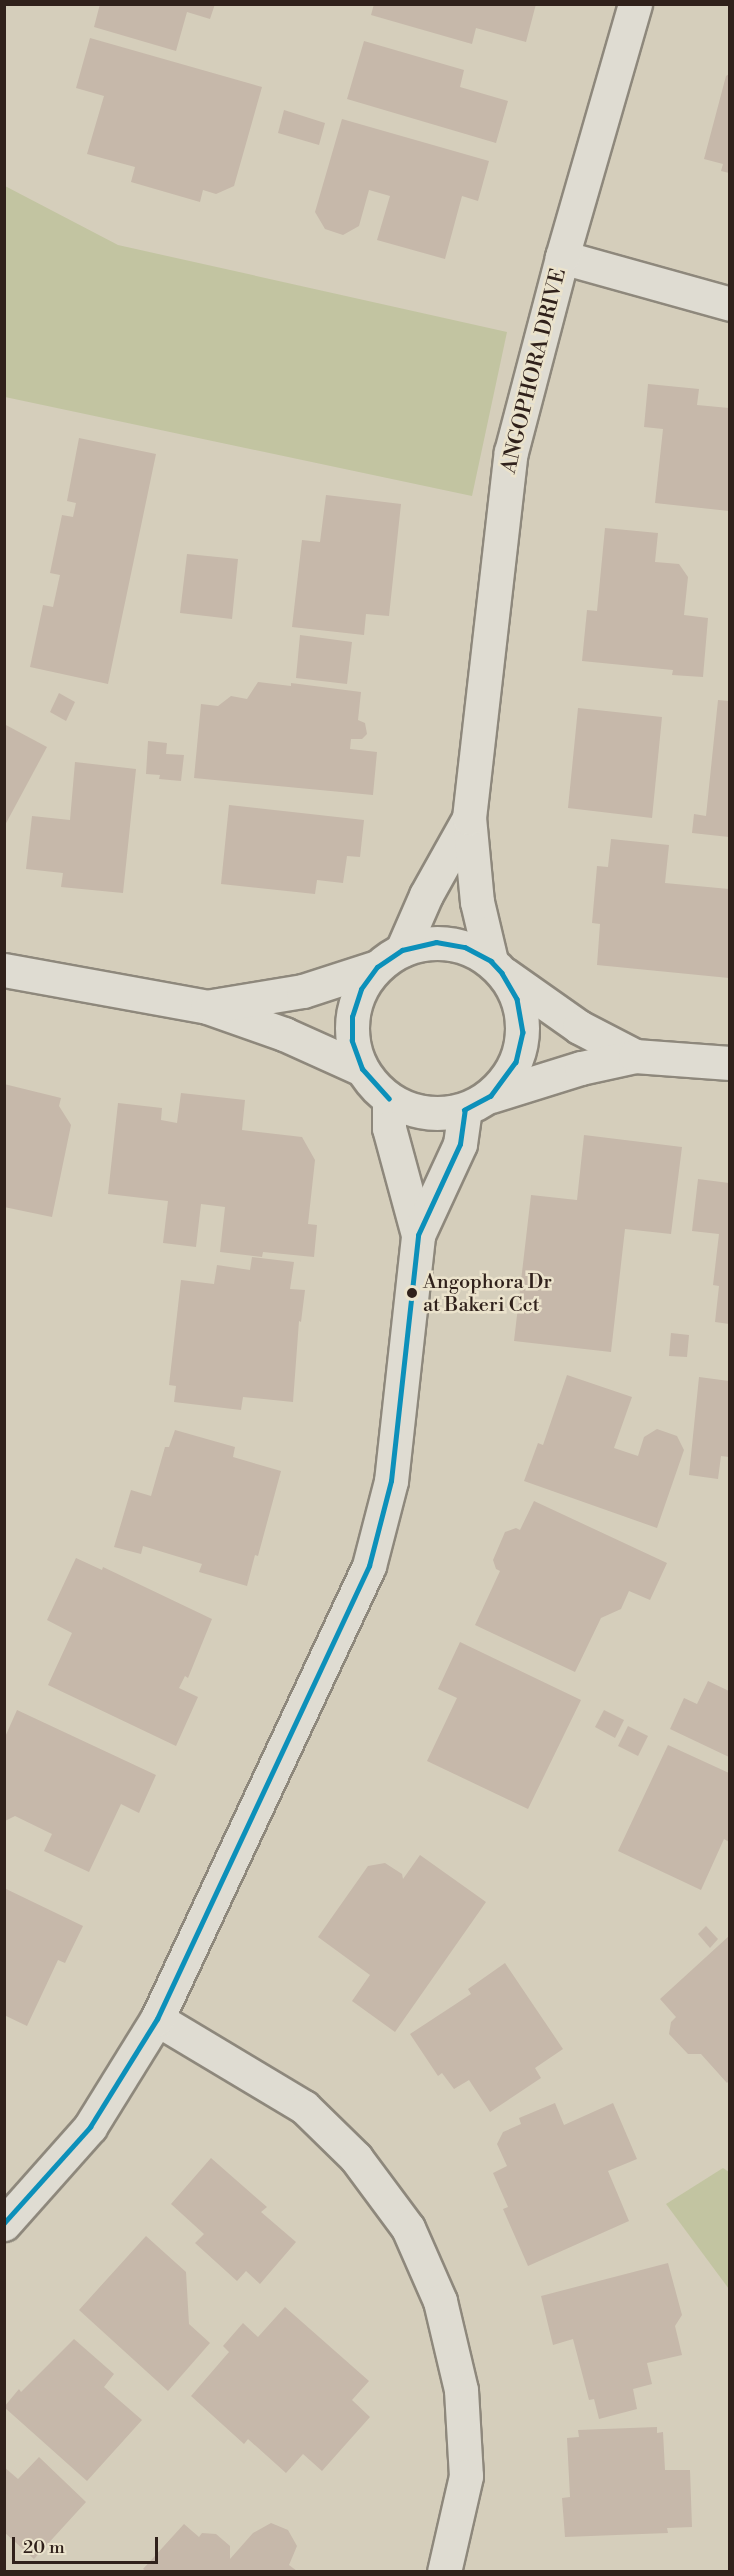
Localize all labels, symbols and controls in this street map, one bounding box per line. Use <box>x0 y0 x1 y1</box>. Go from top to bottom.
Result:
street label: ANGOPHORA DRIVE <box>496 266 572 476</box>
place label: Angophora Dr at Bakeri Cct <box>423 1270 552 1317</box>
marker: Angophora Dr at Bakeri Cct <box>406 1287 418 1299</box>
scale bar <box>15 2525 160 2563</box>
text: 20 m <box>23 2536 65 2559</box>

